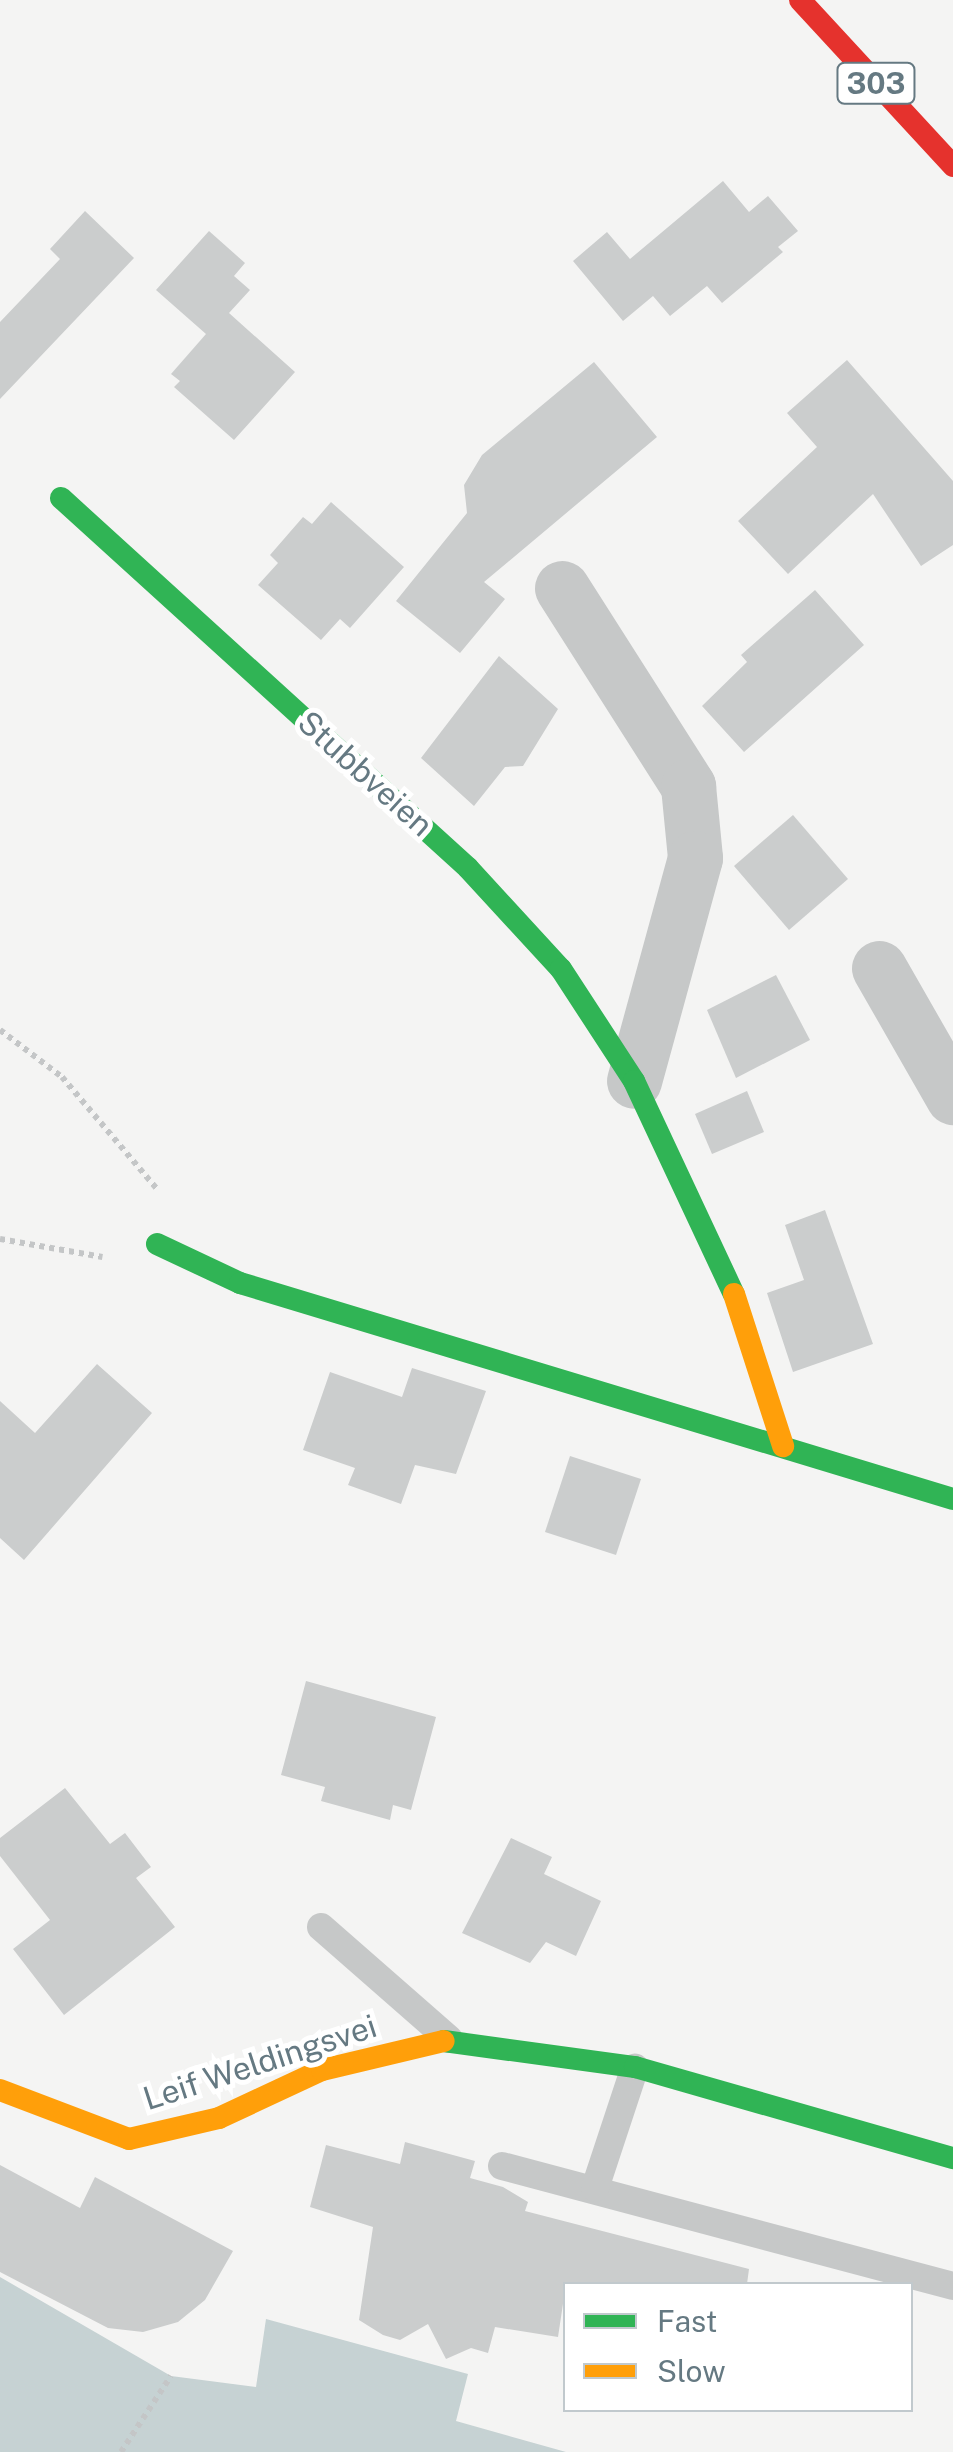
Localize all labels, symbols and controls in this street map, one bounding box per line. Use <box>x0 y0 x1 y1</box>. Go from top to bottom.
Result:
road number: 303 <box>836 58 916 108</box>
street label: Stubbveien <box>290 703 440 845</box>
street label: Leif Weldingsvei <box>138 2007 382 2119</box>
legend <box>563 2282 913 2412</box>
text: Fast <box>657 2303 717 2339</box>
text: Slow <box>657 2353 726 2389</box>

